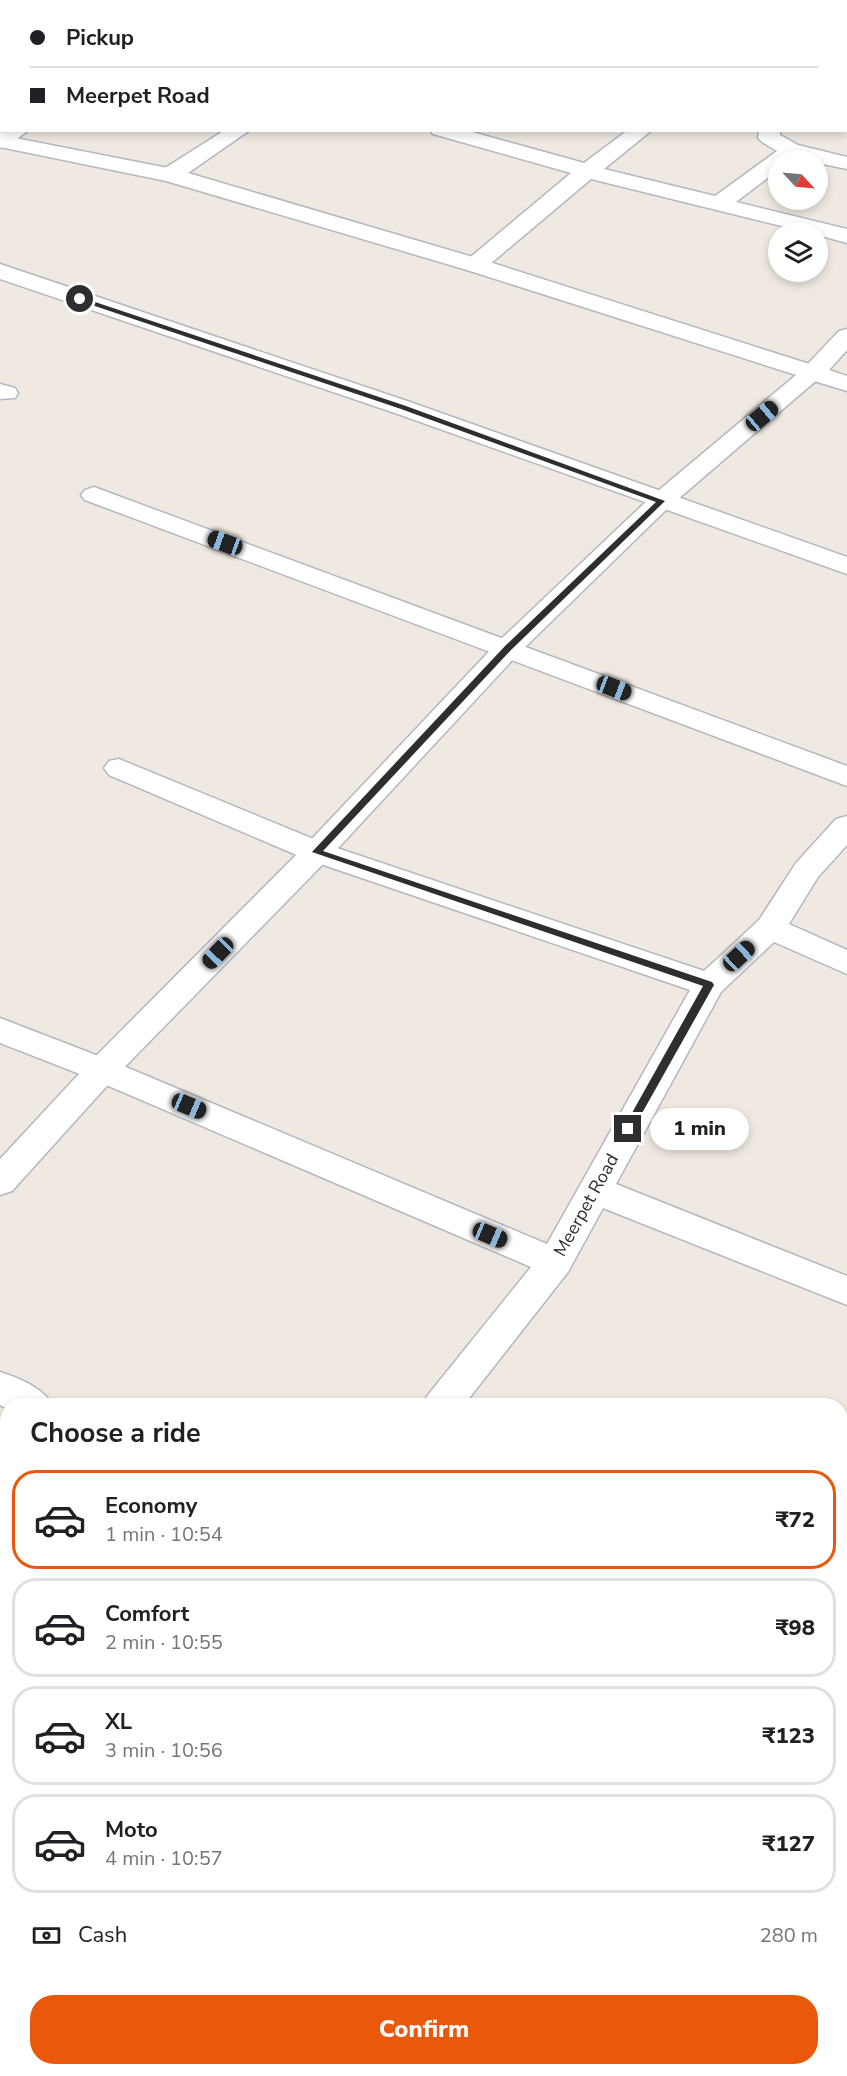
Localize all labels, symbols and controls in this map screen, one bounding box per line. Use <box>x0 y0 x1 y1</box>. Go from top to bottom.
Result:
text: Pickup <box>66 23 134 53</box>
text: Meerpet Road <box>66 81 210 111</box>
north arrow <box>768 150 828 210</box>
map controls <box>768 150 828 282</box>
button: layers <box>768 222 828 282</box>
route start <box>66 285 93 312</box>
car <box>742 398 782 434</box>
car <box>205 528 245 558</box>
car <box>594 673 634 703</box>
car <box>199 934 237 972</box>
car <box>720 937 758 975</box>
car <box>169 1091 209 1121</box>
callout: 1 min <box>649 1108 748 1150</box>
route end <box>614 1115 641 1142</box>
text: 1 min <box>673 1115 726 1142</box>
street label: Meerpet Road <box>548 1149 624 1261</box>
car <box>470 1220 510 1250</box>
text: Choose a ride <box>30 1415 201 1452</box>
text: Economy <box>105 1491 197 1521</box>
icon: car <box>33 1493 87 1547</box>
text: ₹72 <box>775 1505 815 1535</box>
text: 1 min · 10:54 <box>105 1521 223 1548</box>
text: Comfort <box>105 1599 189 1629</box>
icon: car <box>33 1601 87 1655</box>
text: ₹98 <box>775 1613 815 1643</box>
text: 2 min · 10:55 <box>105 1629 223 1656</box>
text: XL <box>105 1707 132 1737</box>
icon: car <box>33 1709 87 1763</box>
text: ₹123 <box>762 1721 815 1751</box>
text: 3 min · 10:56 <box>105 1737 223 1764</box>
text: Moto <box>105 1815 158 1845</box>
icon: car <box>33 1817 87 1871</box>
text: ₹127 <box>762 1829 815 1859</box>
text: 4 min · 10:57 <box>105 1845 223 1872</box>
icon: cash <box>30 1919 63 1952</box>
text: Cash <box>78 1920 127 1950</box>
text: 280 m <box>760 1922 818 1949</box>
button: Confirm <box>30 1995 818 2064</box>

